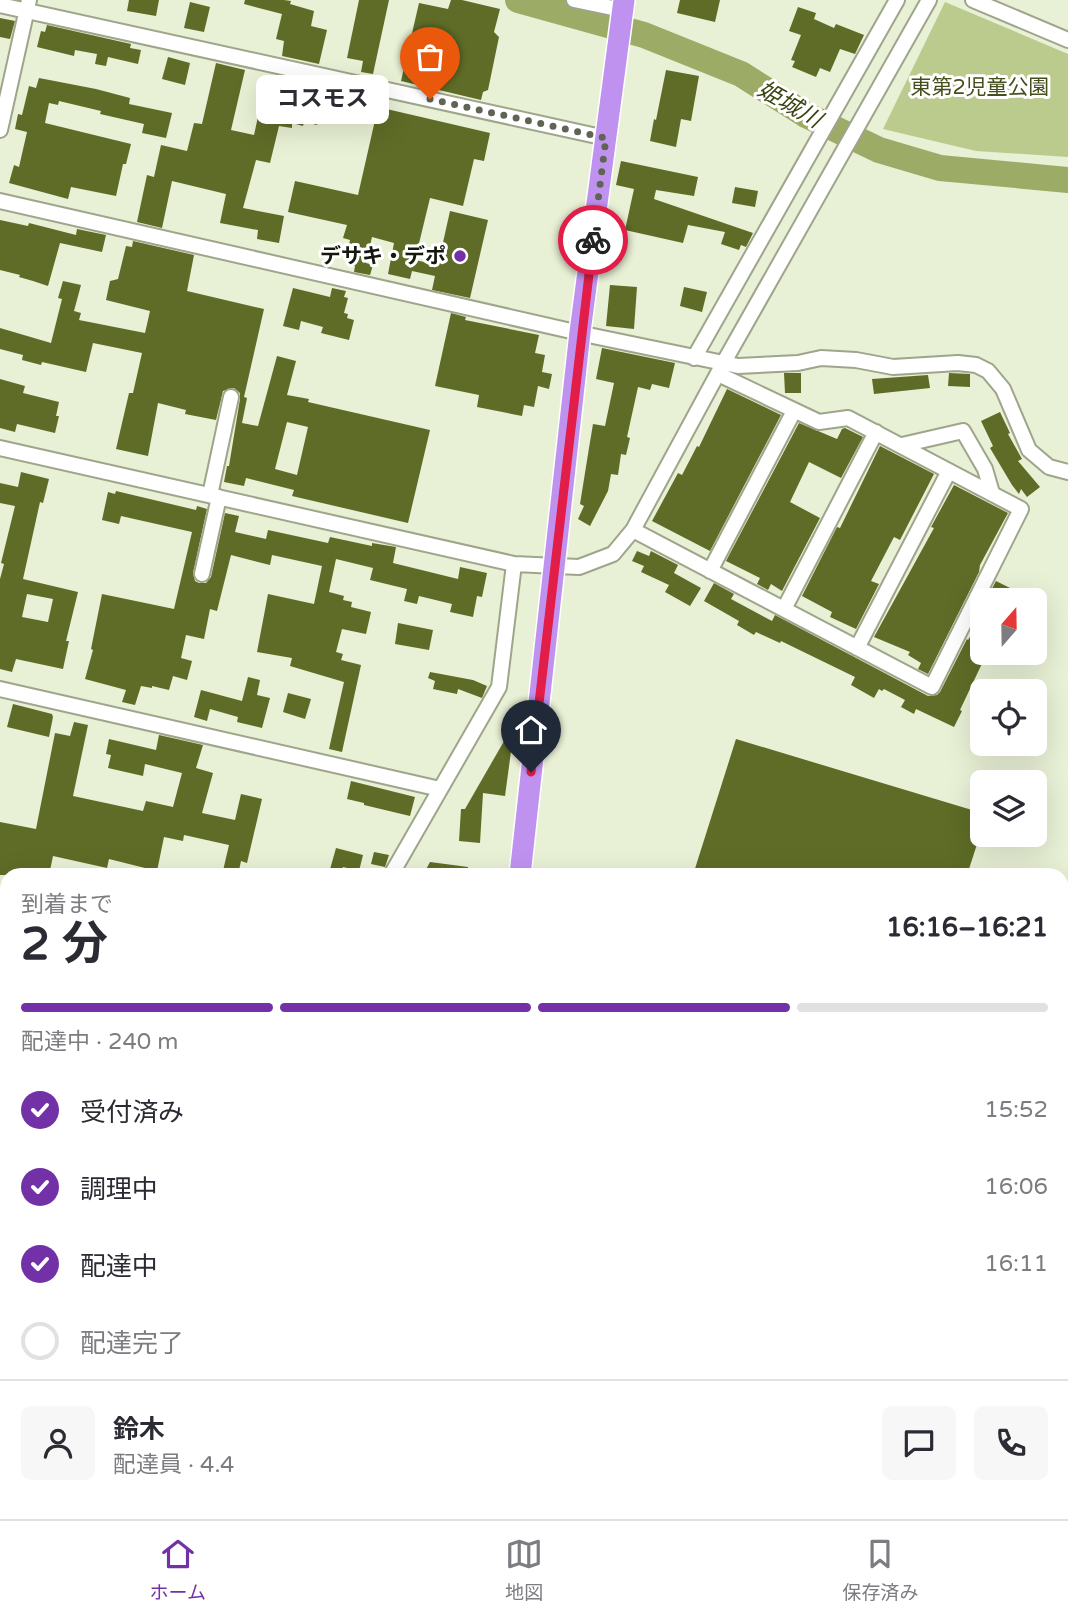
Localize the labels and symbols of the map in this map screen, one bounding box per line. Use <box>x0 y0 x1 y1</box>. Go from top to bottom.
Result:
pin <box>400 27 460 99</box>
callout: コスモス <box>255 74 388 124</box>
water label: 姫城川 <box>753 75 829 136</box>
park label: 東第2児童公園 <box>910 75 1050 100</box>
courier <box>558 205 628 275</box>
place label: デサキ・デポ <box>320 244 446 269</box>
marker: デサキ・デポ <box>452 248 468 264</box>
north arrow <box>970 588 1046 665</box>
pin <box>501 700 561 772</box>

